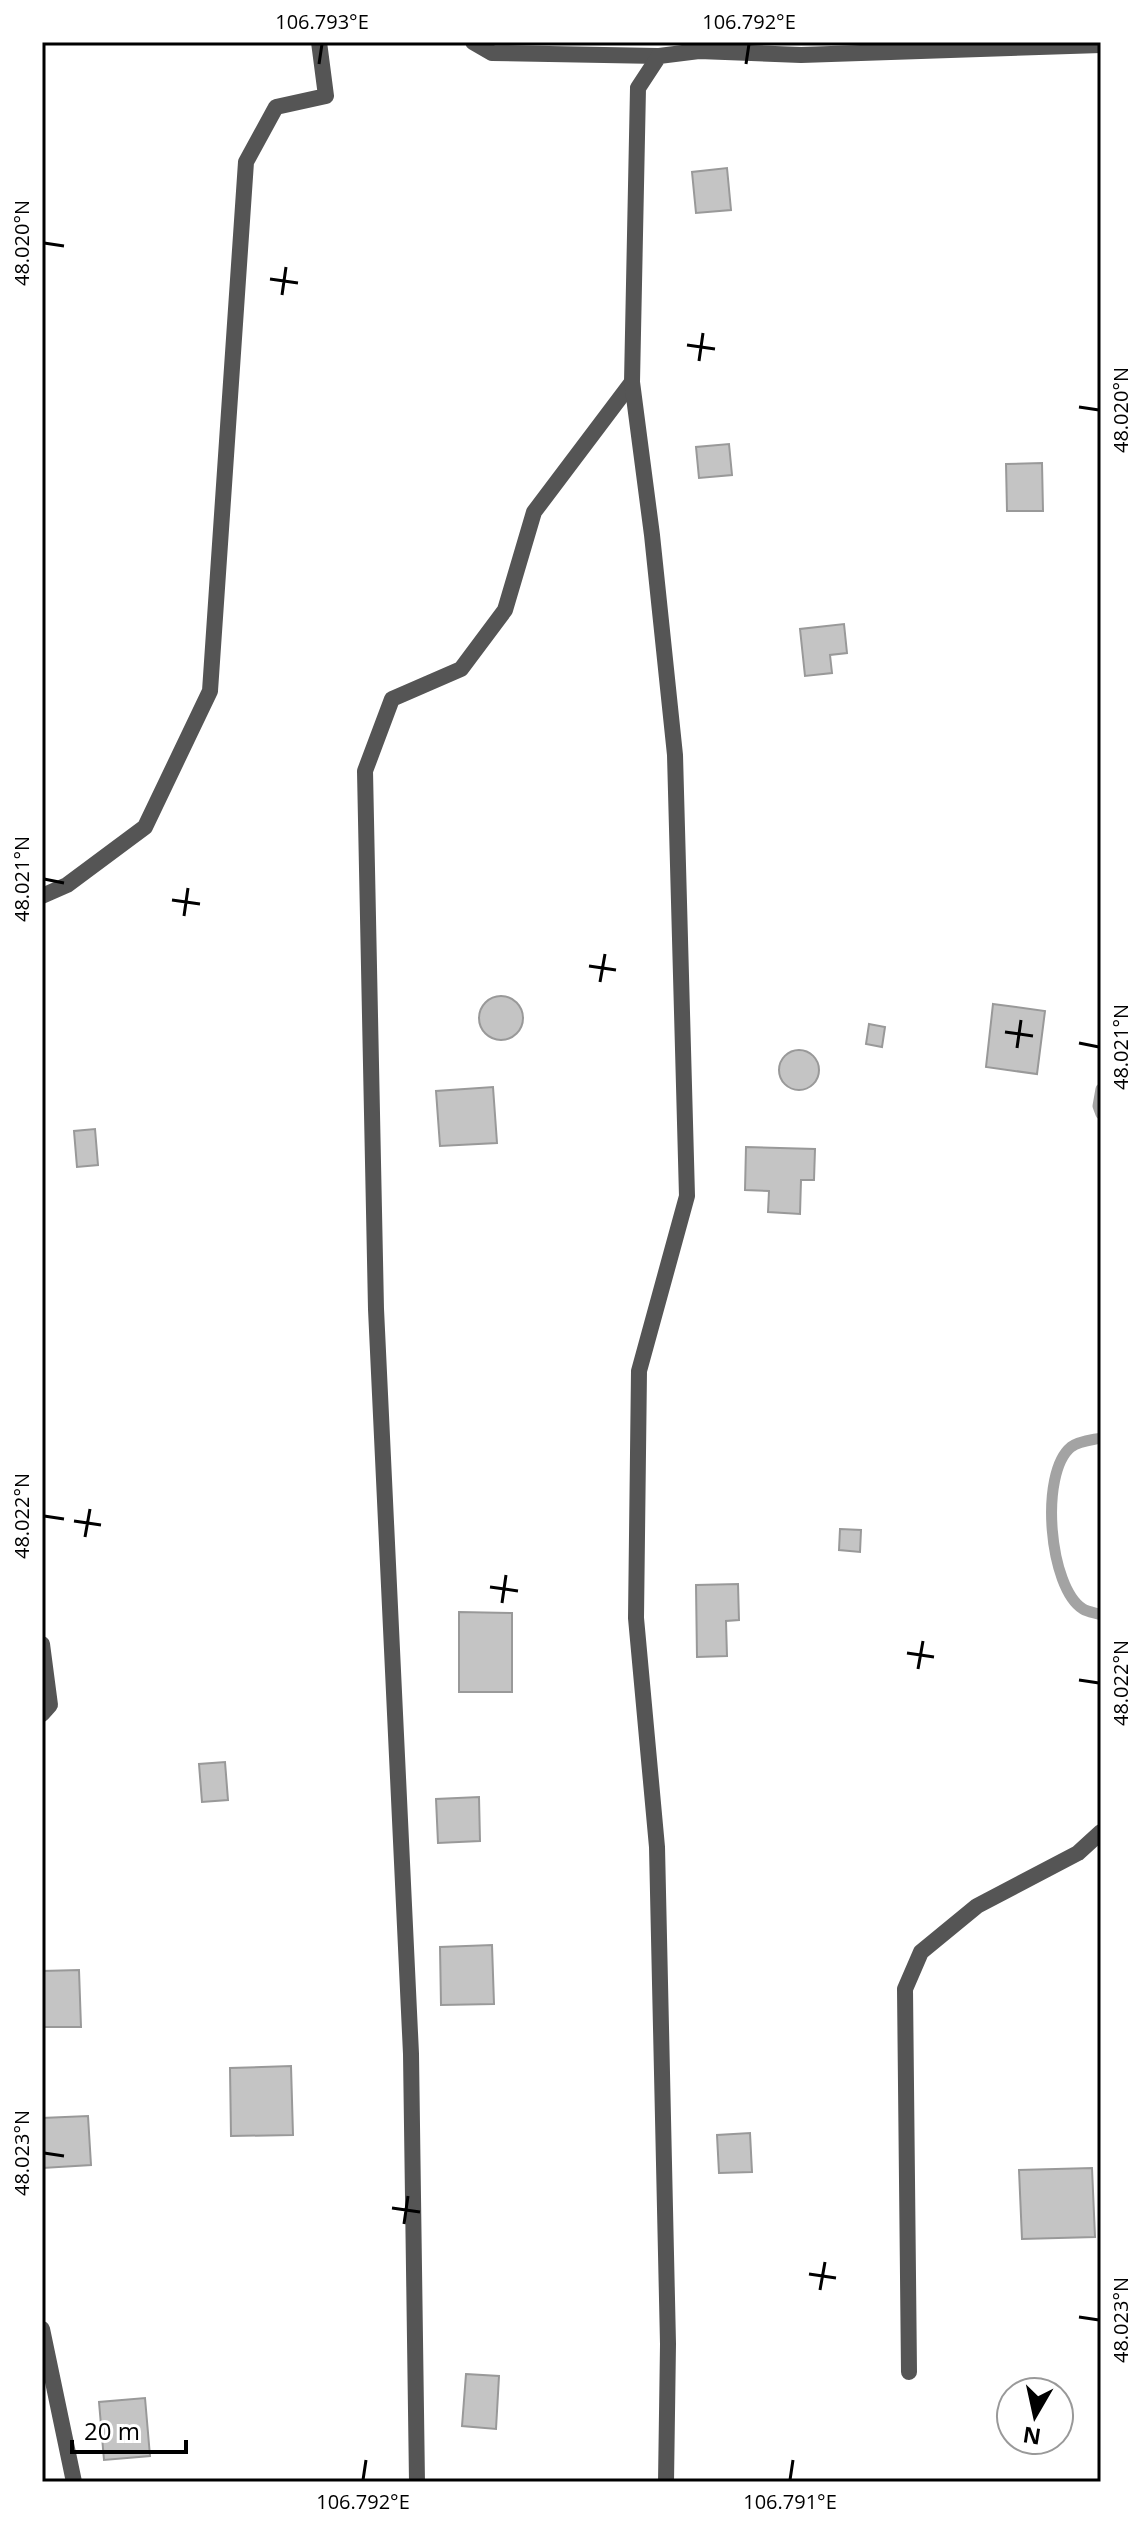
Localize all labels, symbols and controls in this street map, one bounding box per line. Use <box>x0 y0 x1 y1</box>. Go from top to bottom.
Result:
text: 106.793°E <box>275 8 369 35</box>
text: 106.792°E <box>702 8 796 35</box>
text: 48.020°N <box>8 200 35 286</box>
text: 48.020°N <box>1107 367 1134 453</box>
text: 48.021°N <box>8 836 35 922</box>
text: 48.021°N <box>1107 1004 1134 1090</box>
text: 48.022°N <box>8 1473 35 1559</box>
text: 48.022°N <box>1107 1640 1134 1726</box>
text: 48.023°N <box>8 2110 35 2196</box>
text: 48.023°N <box>1107 2277 1134 2363</box>
north arrow <box>995 2376 1075 2456</box>
scale bar <box>72 2404 186 2454</box>
text: 20 m <box>84 2414 140 2447</box>
text: N <box>1021 2421 1043 2453</box>
text: 106.792°E <box>316 2488 410 2515</box>
text: 106.791°E <box>743 2488 837 2515</box>

